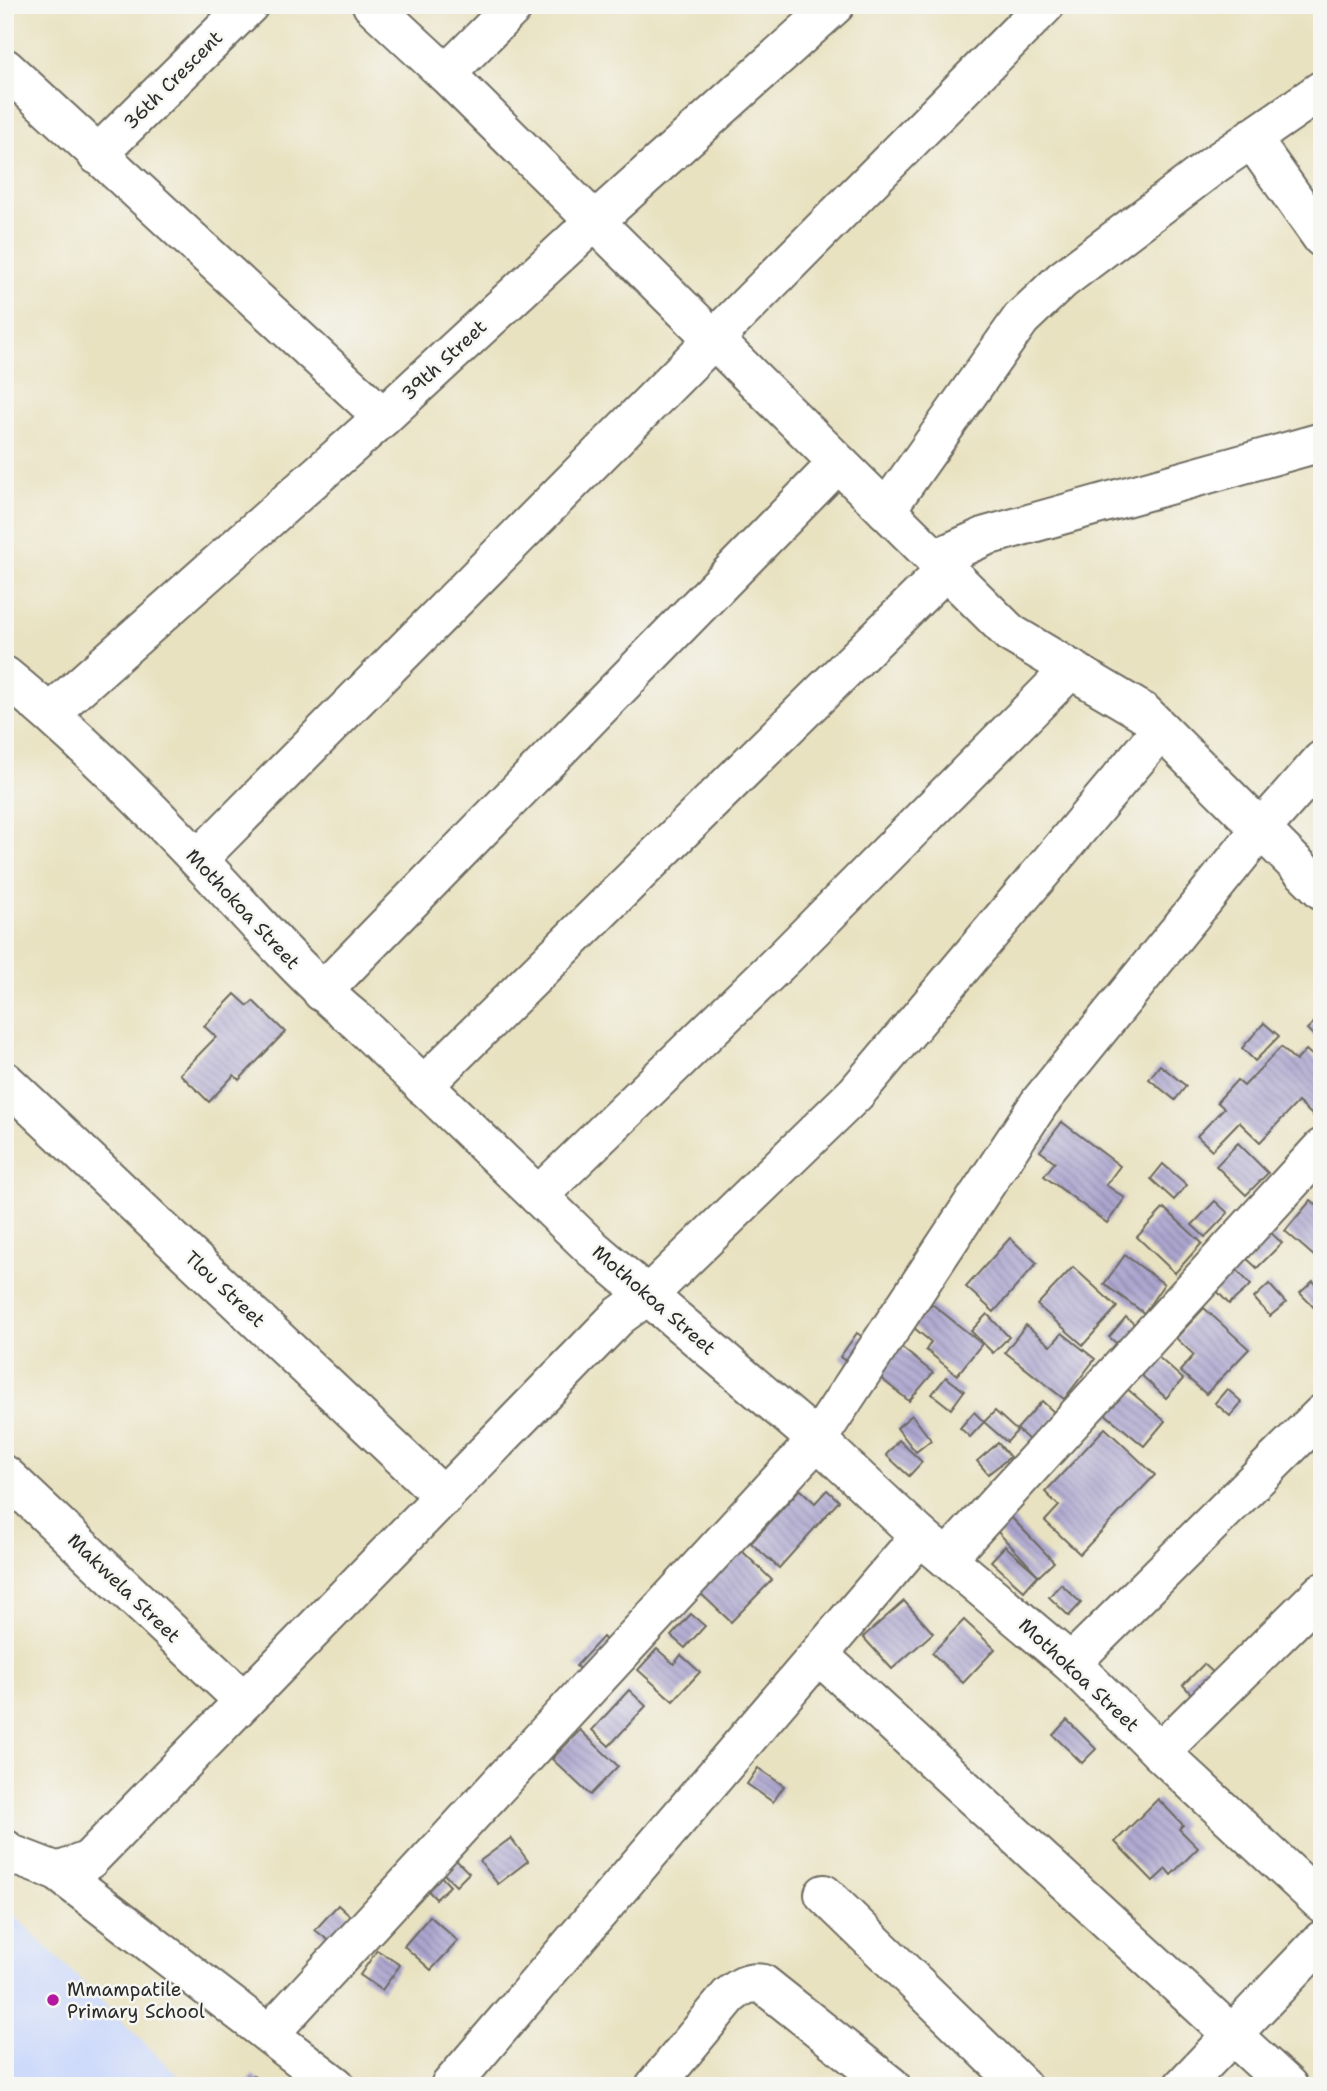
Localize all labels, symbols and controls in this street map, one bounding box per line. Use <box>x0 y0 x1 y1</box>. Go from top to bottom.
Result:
street label: 36th Crescent <box>118 25 228 135</box>
street label: 39th Street <box>396 314 492 406</box>
street label: Mothokoa Street <box>181 843 305 975</box>
street label: Mothokoa Street <box>587 1239 721 1361</box>
street label: Tlou Street <box>179 1245 271 1333</box>
street label: Makwela Street <box>62 1528 186 1648</box>
street label: Mothokoa Street <box>1013 1613 1145 1737</box>
place label: Mmampatile Primary School <box>67 1977 205 2024</box>
marker: Mmampatile Primary School <box>45 1992 61 2008</box>

